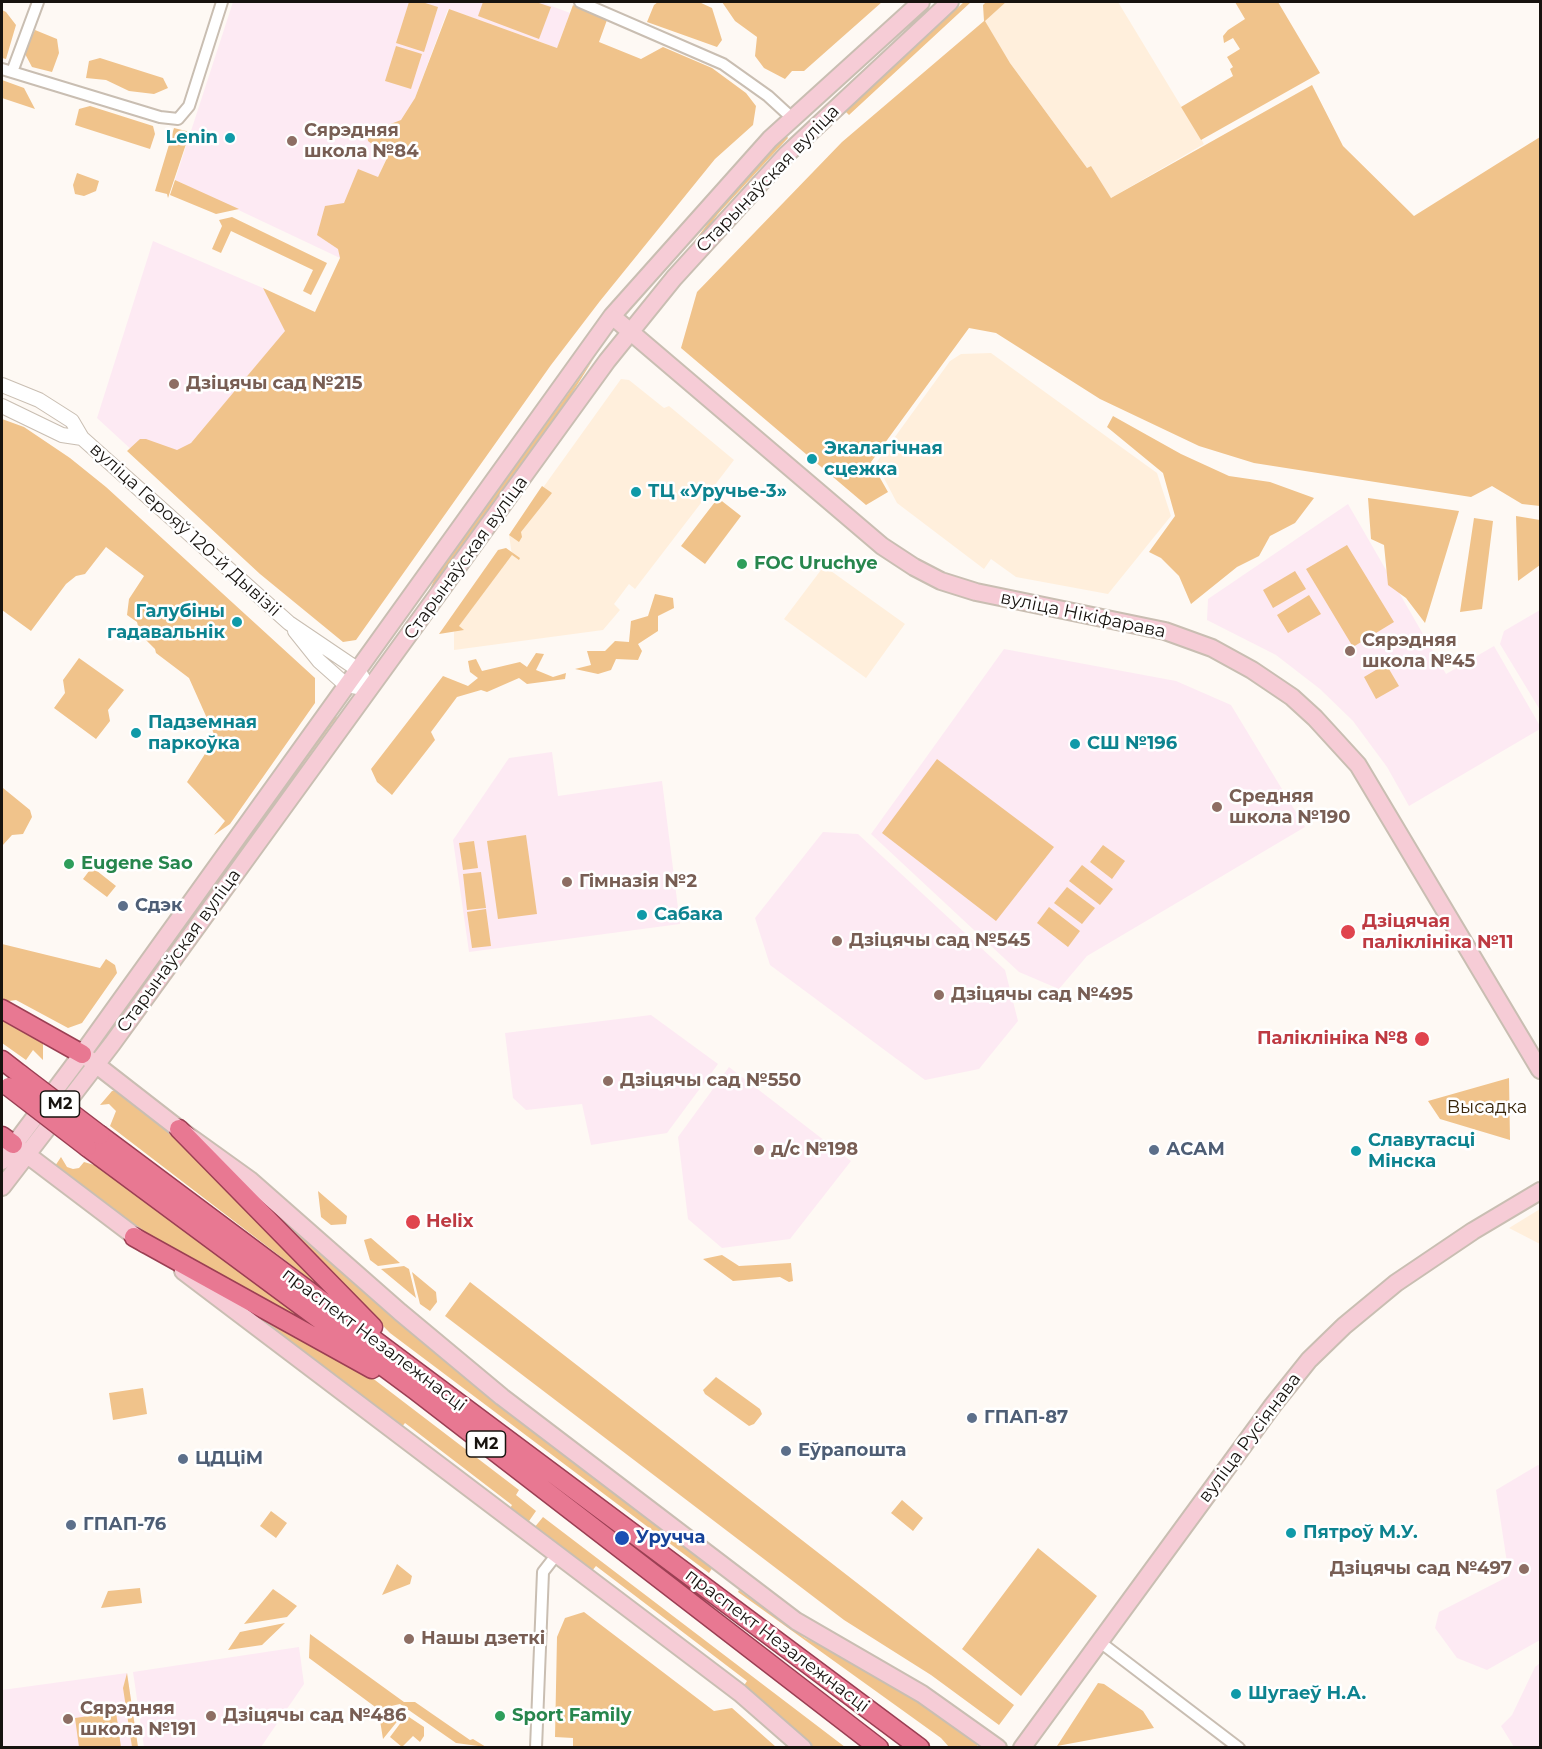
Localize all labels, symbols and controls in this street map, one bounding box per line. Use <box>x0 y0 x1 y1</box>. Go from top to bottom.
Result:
street label: Старынаўская вуліца <box>692 101 844 257</box>
place label: Сярэдняя школа №84 <box>304 120 419 162</box>
place label: Lenin <box>166 127 218 149</box>
marker: Lenin <box>223 131 237 145</box>
marker: Сярэдняя школа №84 <box>285 134 299 148</box>
place label: Дзіцячы сад №215 <box>186 373 362 395</box>
marker: Дзіцячы сад №215 <box>167 377 181 391</box>
place label: Экалагічная сцежка <box>824 438 943 480</box>
street label: вуліца Герояў 120-й Дывізіі <box>85 439 285 621</box>
marker: Экалагічная сцежка <box>805 452 819 466</box>
street label: Старынаўская вуліца <box>399 472 533 644</box>
place label: ТЦ «Уручье-3» <box>648 481 787 503</box>
marker: ТЦ «Уручье-3» <box>629 485 643 499</box>
place label: FOC Uruchye <box>754 553 878 575</box>
marker: FOC Uruchye <box>735 557 749 571</box>
street label: вуліца Нікіфарава <box>998 587 1168 643</box>
place label: Галубіны гадавальнік <box>107 601 225 644</box>
marker: Галубіны гадавальнік <box>230 615 244 629</box>
place label: Сярэдняя школа №45 <box>1362 630 1475 672</box>
marker: Сярэдняя школа №45 <box>1343 644 1357 658</box>
place label: Падземная паркоўка <box>148 712 257 754</box>
marker: Падземная паркоўка <box>129 726 143 740</box>
place label: СШ №196 <box>1087 733 1177 755</box>
marker: СШ №196 <box>1068 737 1082 751</box>
place label: Средняя школа №190 <box>1229 786 1350 828</box>
marker: Средняя школа №190 <box>1210 800 1224 814</box>
place label: Eugene Sao <box>81 853 193 875</box>
marker: Eugene Sao <box>62 857 76 871</box>
street label: Старынаўская вуліца <box>112 865 246 1037</box>
place label: Гімназія №2 <box>579 871 697 893</box>
marker: Гімназія №2 <box>560 875 574 889</box>
place label: Сдэк <box>135 895 183 917</box>
marker: Сдэк <box>116 899 130 913</box>
place label: Сабака <box>654 904 723 926</box>
marker: Сабака <box>635 908 649 922</box>
place label: Дзіцячая паліклініка №11 <box>1362 911 1513 954</box>
marker: Дзіцячая паліклініка №11 <box>1339 923 1357 941</box>
place label: Дзіцячы сад №545 <box>849 930 1030 952</box>
marker: Дзіцячы сад №545 <box>830 934 844 948</box>
place label: Дзіцячы сад №495 <box>951 984 1133 1006</box>
marker: Дзіцячы сад №495 <box>932 988 946 1002</box>
place label: Паліклініка №8 <box>1257 1028 1408 1050</box>
marker: Паліклініка №8 <box>1413 1030 1431 1048</box>
place label: Дзіцячы сад №550 <box>620 1070 801 1092</box>
marker: Дзіцячы сад №550 <box>601 1074 615 1088</box>
road number: М2 <box>40 1091 80 1117</box>
park label: Высадка <box>1447 1097 1527 1119</box>
place label: Славутасці Мінска <box>1368 1130 1475 1172</box>
place label: д/с №198 <box>771 1139 858 1161</box>
place label: АСАМ <box>1166 1139 1225 1161</box>
marker: д/с №198 <box>752 1143 766 1157</box>
marker: АСАМ <box>1147 1143 1161 1157</box>
marker: Славутасці Мінска <box>1349 1144 1363 1158</box>
place label: Helix <box>426 1211 473 1233</box>
marker: Helix <box>404 1213 422 1231</box>
street label: праспект Незалежнасці <box>278 1264 470 1416</box>
street label: вуліца Русіянава <box>1194 1369 1306 1507</box>
place label: ГПАП-87 <box>984 1407 1068 1429</box>
marker: ГПАП-87 <box>965 1411 979 1425</box>
road number: М2 <box>466 1431 506 1457</box>
place label: Еўрапошта <box>798 1440 906 1462</box>
marker: Еўрапошта <box>779 1444 793 1458</box>
place label: ЦДЦіМ <box>195 1448 263 1470</box>
marker: ЦДЦіМ <box>176 1452 190 1466</box>
place label: ГПАП-76 <box>83 1514 166 1536</box>
marker: ГПАП-76 <box>64 1518 78 1532</box>
place label: Пятроў М.У. <box>1303 1522 1418 1544</box>
marker: Пятроў М.У. <box>1284 1526 1298 1540</box>
place label: Уручча <box>636 1527 705 1549</box>
marker: Уручча <box>613 1529 631 1547</box>
place label: Дзіцячы сад №497 <box>1330 1558 1512 1580</box>
marker: Дзіцячы сад №497 <box>1517 1562 1531 1576</box>
street label: праспект Незалежнасці <box>681 1565 873 1717</box>
place label: Нашы дзеткі <box>421 1628 545 1650</box>
marker: Нашы дзеткі <box>402 1632 416 1646</box>
place label: Шугаеў Н.А. <box>1248 1683 1366 1705</box>
marker: Шугаеў Н.А. <box>1229 1687 1243 1701</box>
place label: Сярэдняя школа №191 <box>80 1698 196 1740</box>
place label: Дзіцячы сад №486 <box>223 1705 406 1727</box>
place label: Sport Family <box>512 1705 631 1727</box>
marker: Дзіцячы сад №486 <box>204 1709 218 1723</box>
marker: Sport Family <box>493 1709 507 1723</box>
marker: Сярэдняя школа №191 <box>61 1712 75 1726</box>

